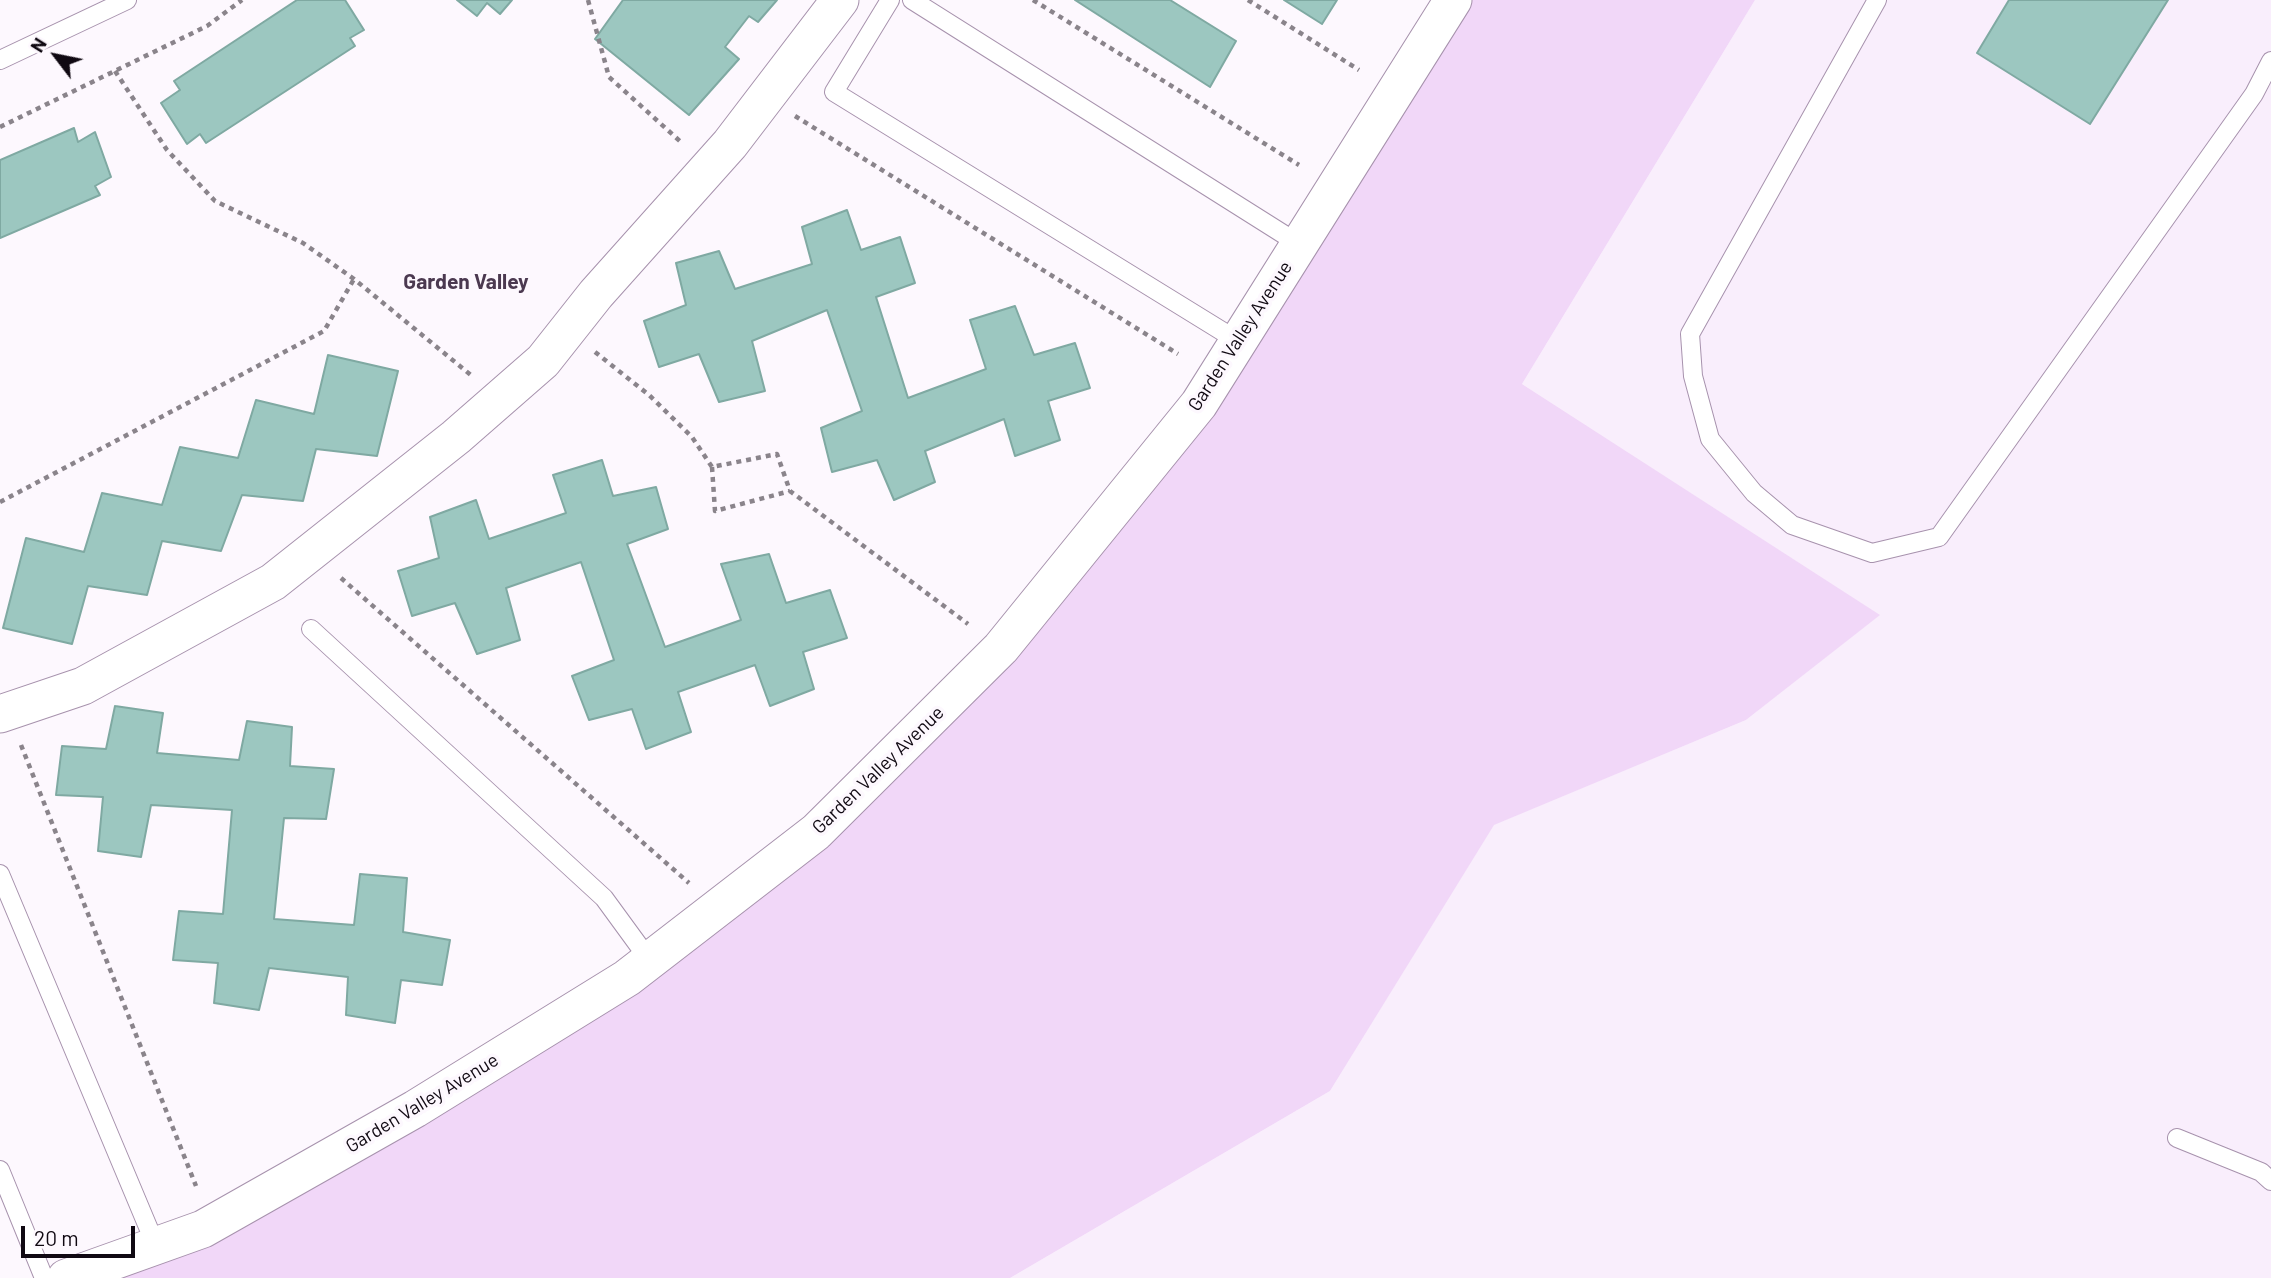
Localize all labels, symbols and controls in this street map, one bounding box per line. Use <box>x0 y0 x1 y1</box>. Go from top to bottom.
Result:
north arrow <box>21 21 91 91</box>
text: N <box>25 33 51 56</box>
street label: Garden Valley Avenue <box>1183 257 1297 415</box>
district label: Garden Valley <box>403 269 529 295</box>
street label: Garden Valley Avenue <box>807 701 949 839</box>
street label: Garden Valley Avenue <box>341 1048 503 1158</box>
scale bar <box>24 1212 138 1256</box>
text: 20 m <box>34 1225 79 1250</box>

